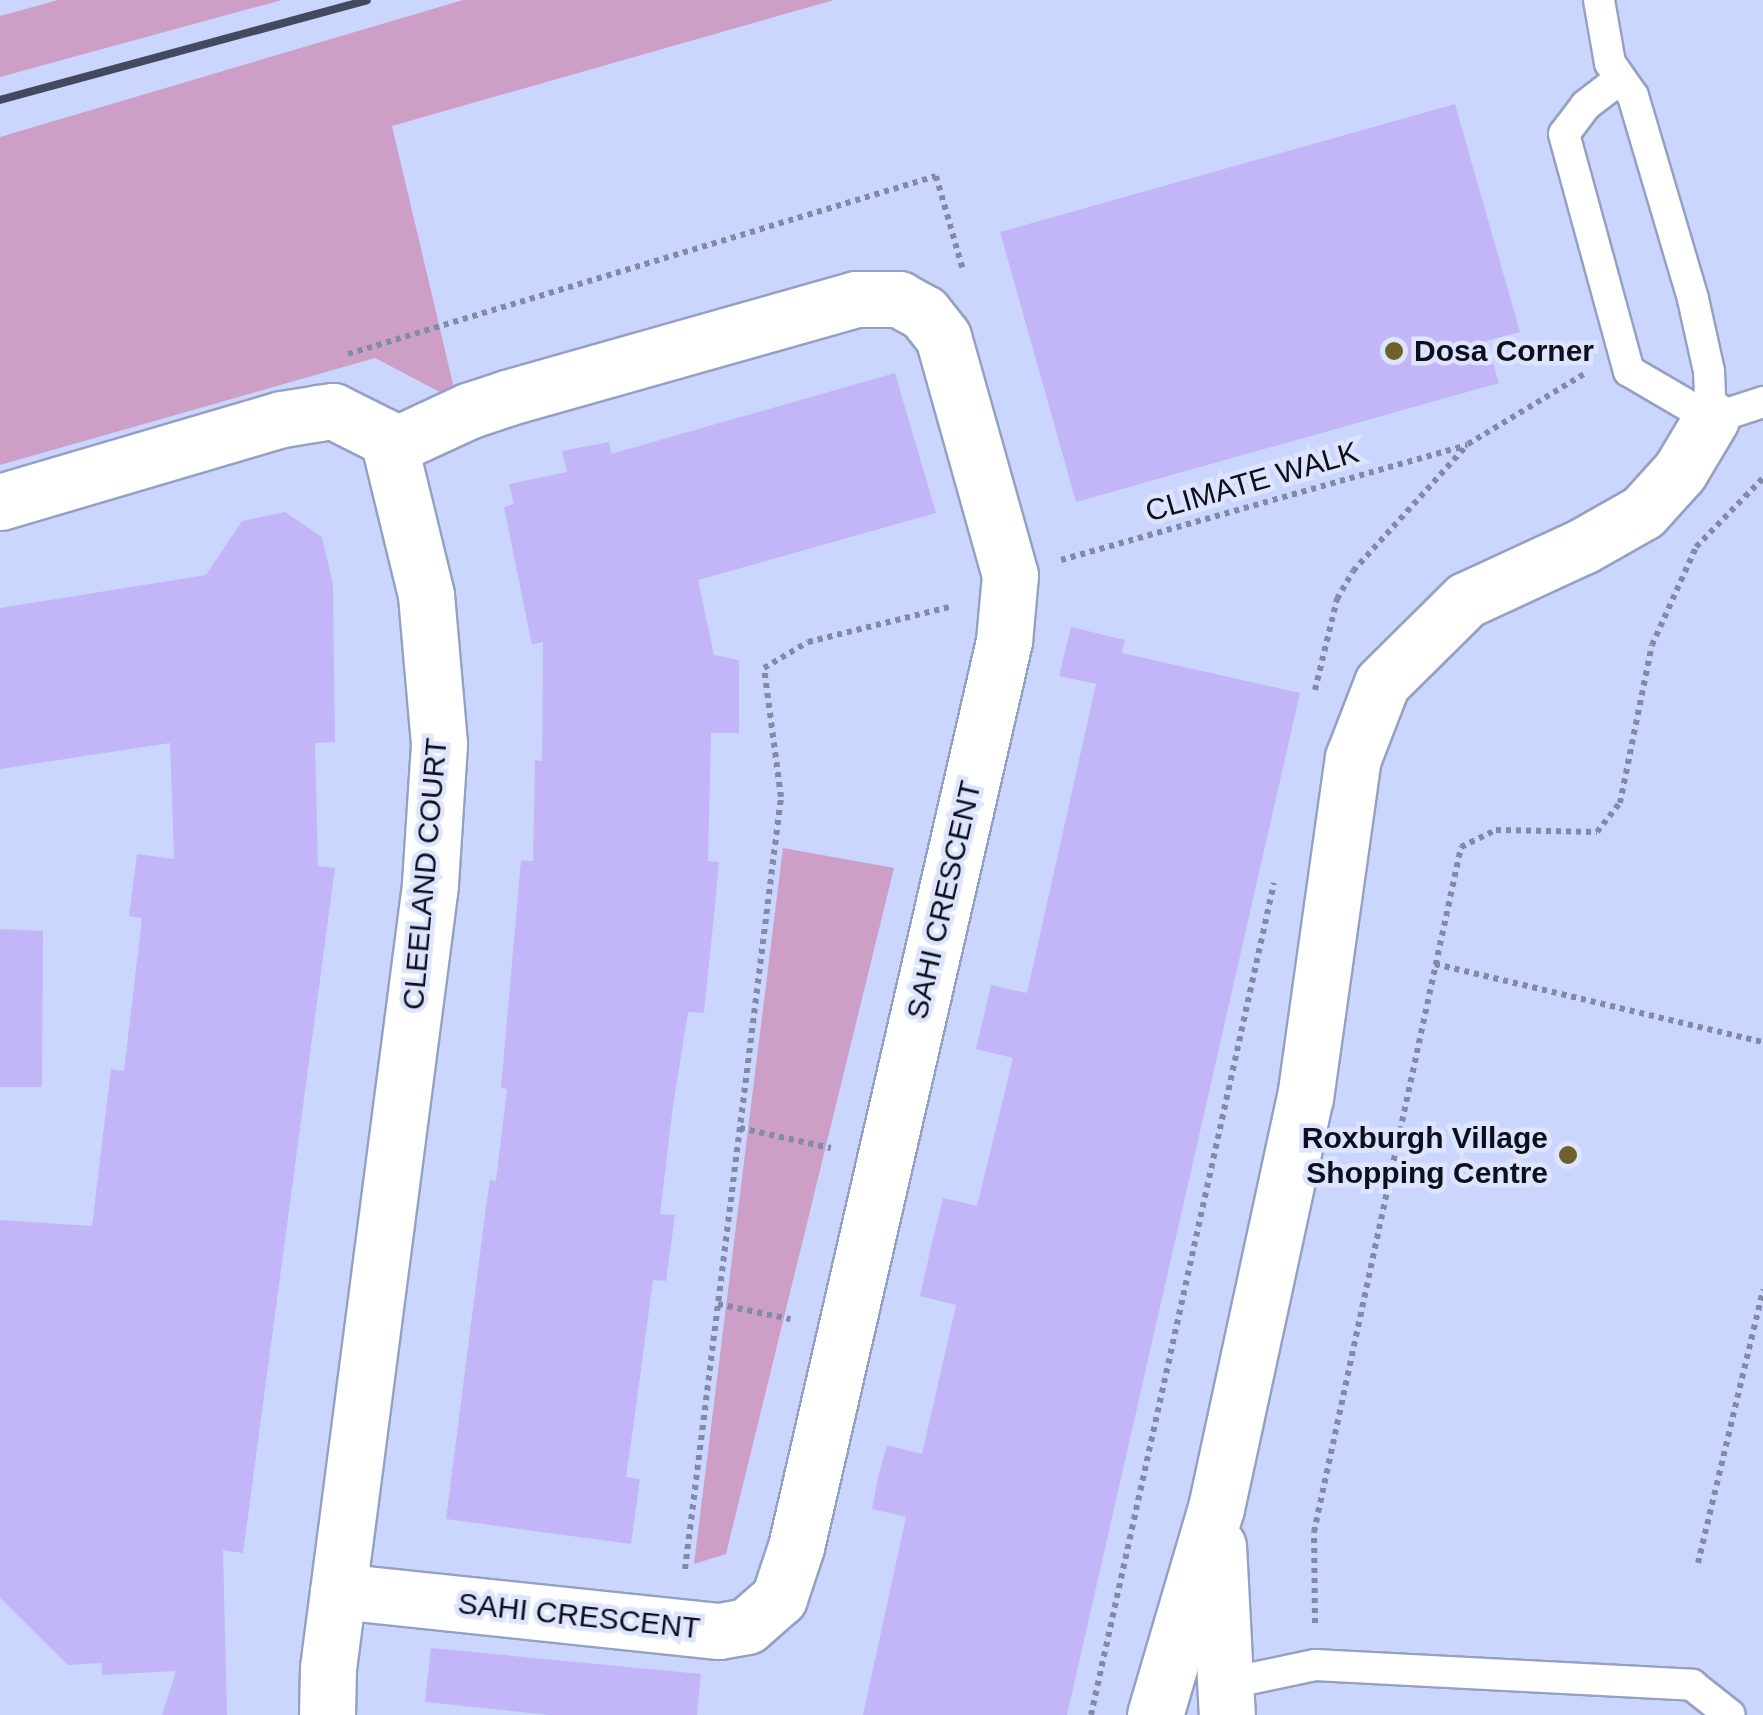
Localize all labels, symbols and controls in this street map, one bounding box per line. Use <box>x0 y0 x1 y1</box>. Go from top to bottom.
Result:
place label: Dosa Corner <box>1414 333 1594 369</box>
marker: Dosa Corner <box>1383 340 1405 362</box>
street label: CLIMATE WALK <box>1141 434 1363 530</box>
street label: CLEELAND COURT <box>395 737 455 1011</box>
street label: SAHI CRESCENT <box>899 777 989 1023</box>
place label: Roxburgh Village Shopping Centre <box>1302 1120 1548 1190</box>
marker: Roxburgh Village Shopping Centre <box>1557 1144 1579 1166</box>
street label: SAHI CRESCENT <box>456 1585 702 1647</box>

